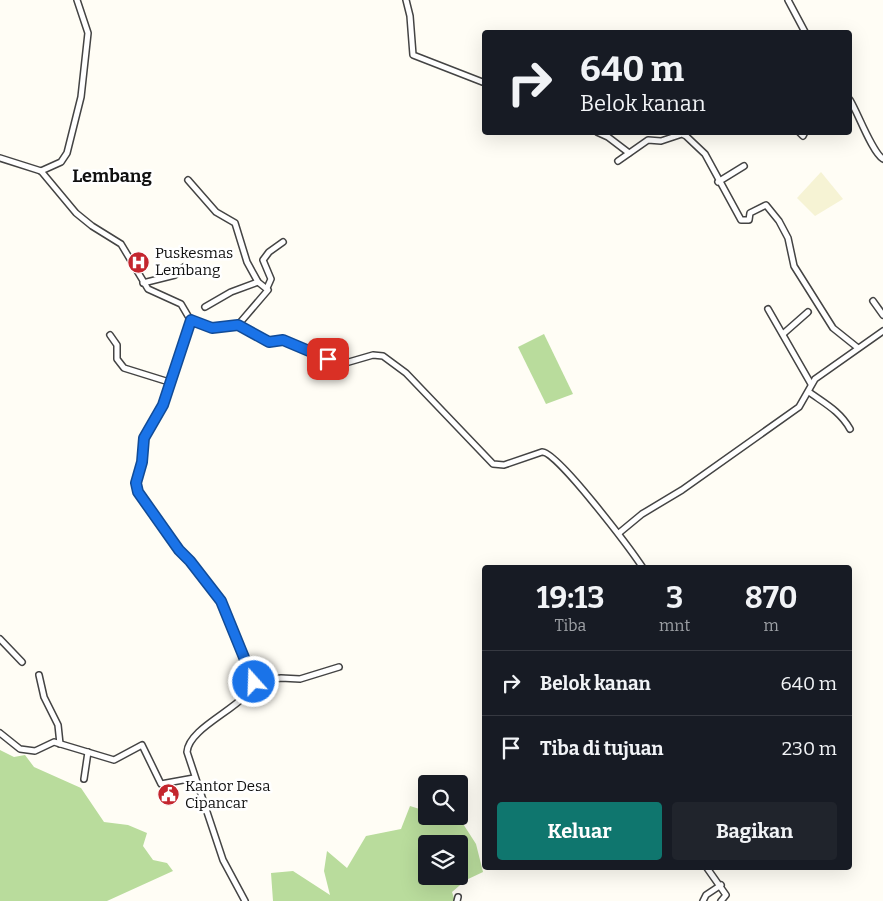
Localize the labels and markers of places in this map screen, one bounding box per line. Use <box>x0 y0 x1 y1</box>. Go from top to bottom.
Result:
place label: Puskesmas Lembang <box>155 244 233 279</box>
hospital icon: Puskesmas Lembang <box>127 250 151 274</box>
pin <box>307 338 349 380</box>
place label: Kantor Desa Cipancar <box>185 777 270 812</box>
public building icon: Kantor Desa Cipancar <box>157 783 181 807</box>

